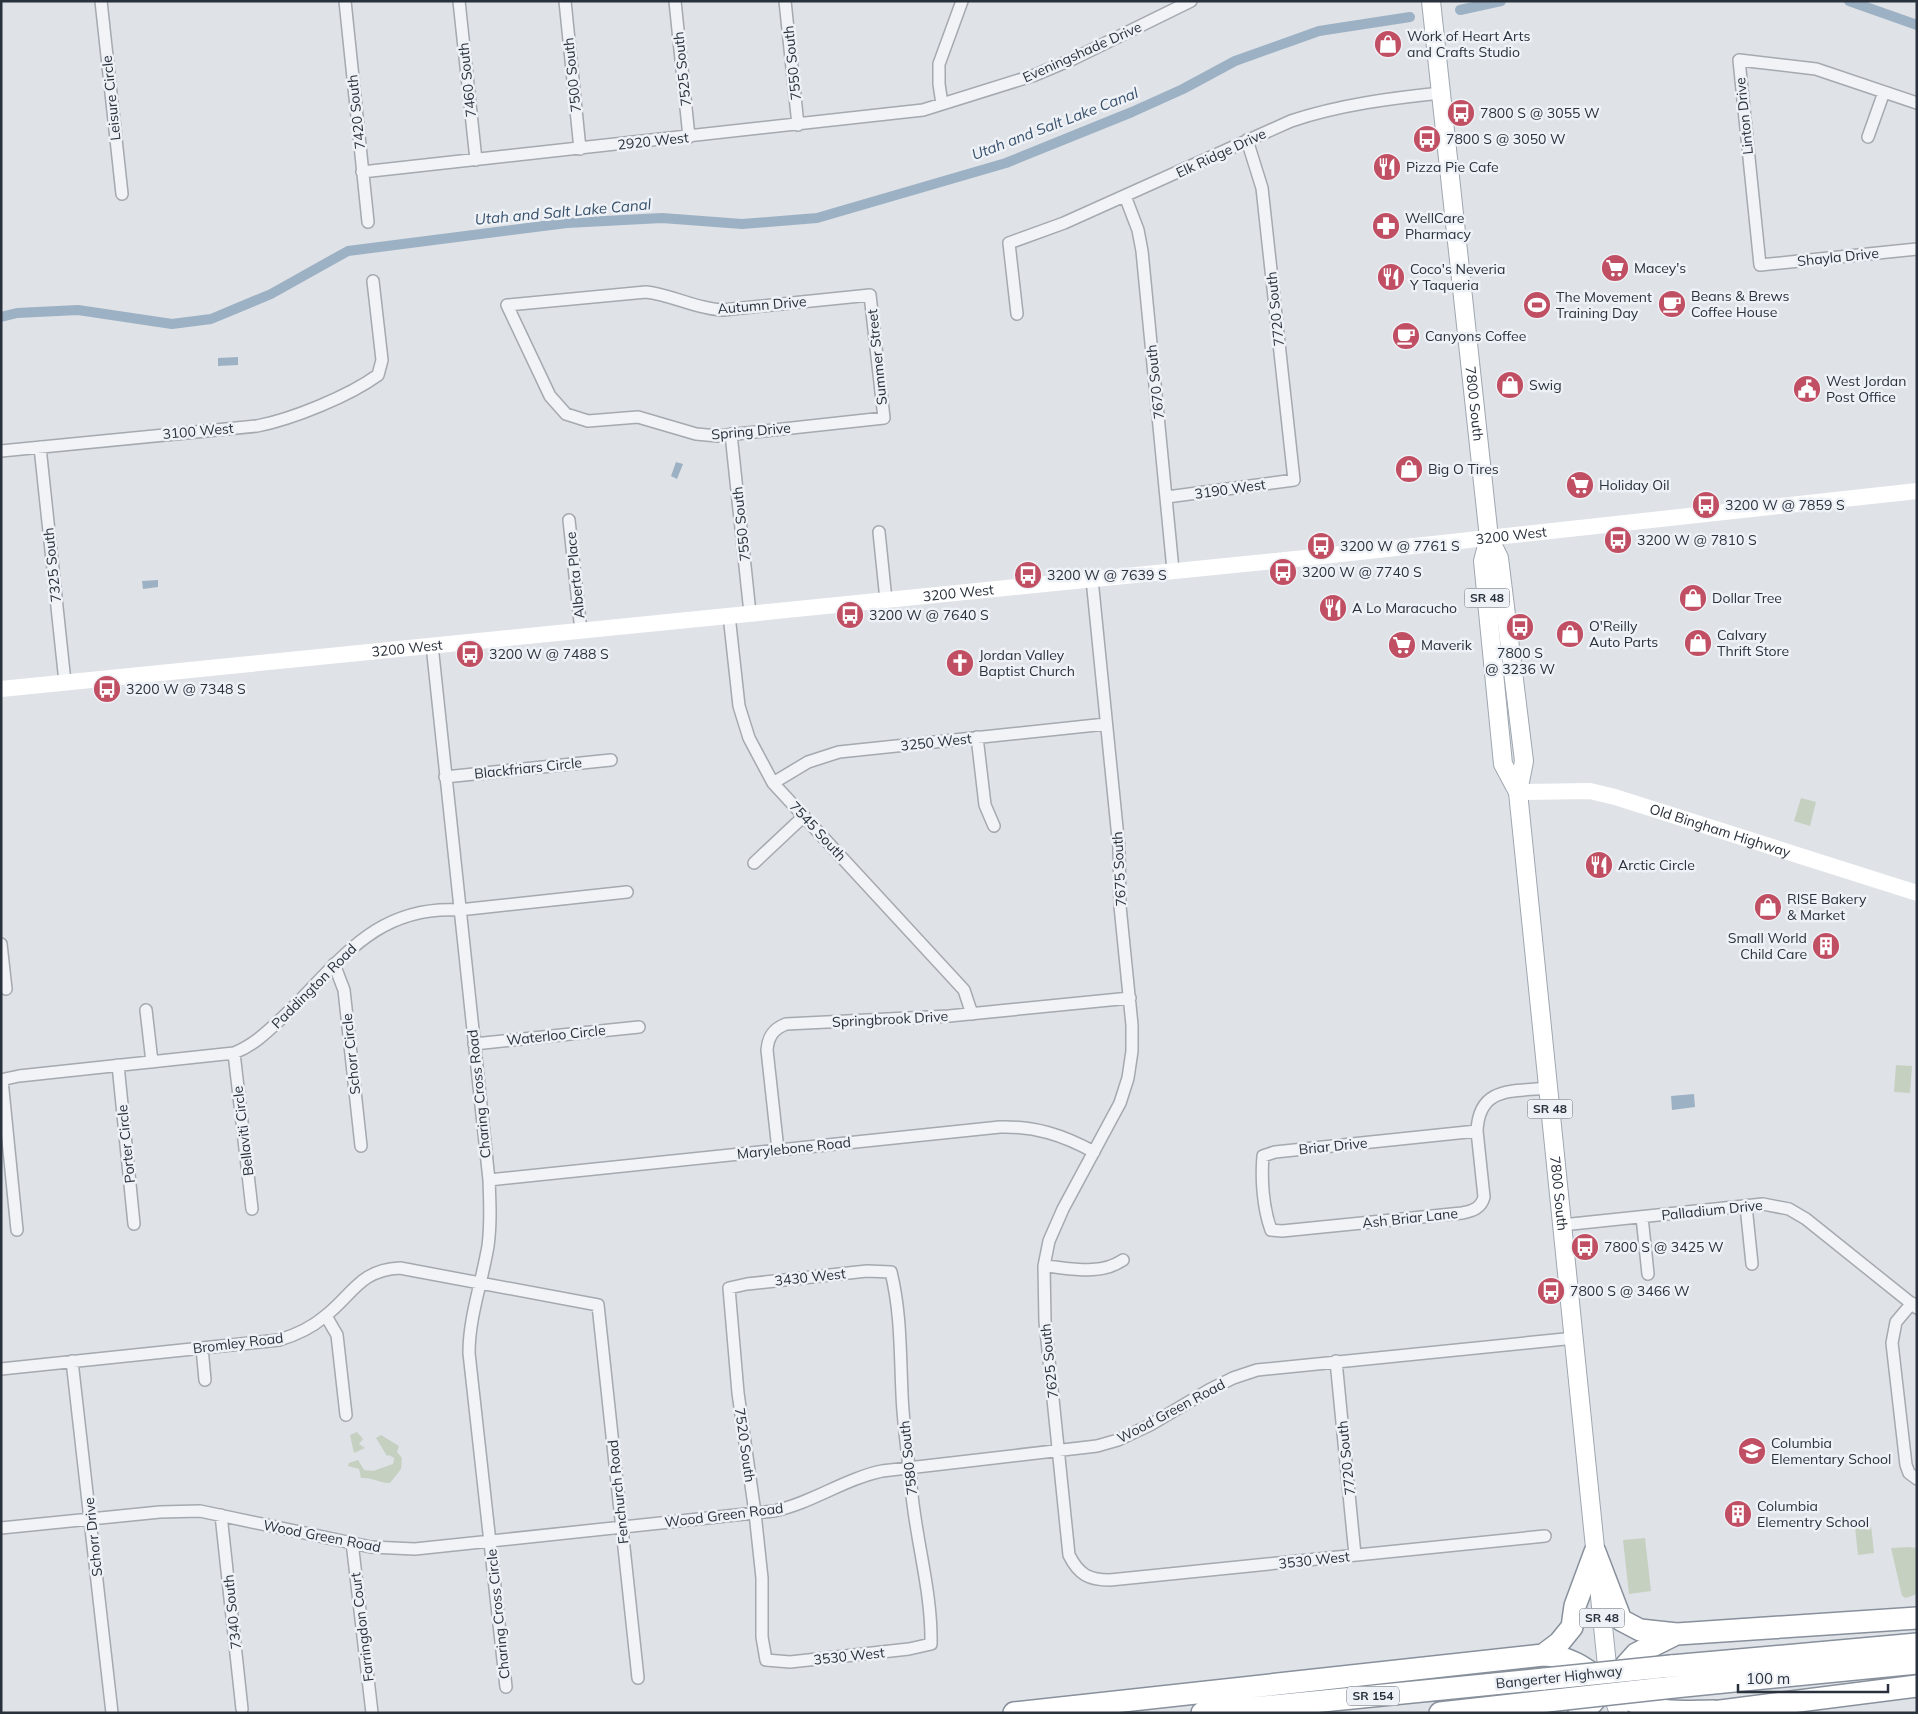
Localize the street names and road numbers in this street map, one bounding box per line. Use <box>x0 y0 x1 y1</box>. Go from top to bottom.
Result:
street label: Eveningshade Drive <box>1020 18 1144 86</box>
street label: 7550 South <box>779 25 805 101</box>
street label: 7525 South <box>669 31 695 107</box>
street label: 7500 South <box>559 37 585 113</box>
street label: 7460 South <box>454 42 480 118</box>
street label: Leisure Circle <box>98 55 124 141</box>
street label: 7420 South <box>343 74 369 150</box>
street label: Linton Drive <box>1731 76 1757 156</box>
street label: Elk Ridge Drive <box>1173 124 1269 182</box>
street label: 2920 West <box>617 128 690 154</box>
street label: Shayla Drive <box>1796 244 1880 270</box>
street label: 7720 South <box>1262 271 1288 347</box>
street label: Autumn Drive <box>717 292 807 318</box>
street label: Summer Street <box>863 308 891 406</box>
street label: 7670 South <box>1142 344 1168 420</box>
street label: 7800 South <box>1462 365 1487 442</box>
street label: 3100 West <box>162 419 234 443</box>
street label: Spring Drive <box>711 419 791 443</box>
street label: 3190 West <box>1193 475 1267 503</box>
street label: 7550 South <box>728 486 754 562</box>
street label: 3200 West <box>1475 523 1548 548</box>
street label: 7325 South <box>39 527 65 603</box>
street label: Alberta Place <box>561 531 589 619</box>
street label: 3200 West <box>922 580 995 605</box>
road number: SR 48 <box>1464 588 1510 608</box>
street label: 3200 West <box>371 636 443 661</box>
street label: 3250 West <box>900 729 973 755</box>
street label: Blackfriars Circle <box>473 753 583 783</box>
street label: 7545 South <box>786 797 850 865</box>
street label: Old Bingham Highway <box>1647 800 1793 861</box>
street label: 7675 South <box>1108 831 1130 907</box>
street label: Paddington Road <box>268 940 360 1032</box>
street label: Springbrook Drive <box>831 1007 949 1031</box>
street label: Schorr Circle <box>338 1013 364 1095</box>
street label: Waterloo Circle <box>506 1021 606 1049</box>
street label: Charing Cross Road <box>463 1029 495 1159</box>
street label: Bellaviti Circle <box>229 1085 257 1177</box>
road number: SR 48 <box>1528 1100 1572 1118</box>
street label: Porter Circle <box>113 1104 139 1184</box>
street label: Marylebone Road <box>736 1133 852 1163</box>
street label: Briar Drive <box>1298 1133 1368 1159</box>
street label: 7800 South <box>1546 1155 1572 1232</box>
street label: Palladium Drive <box>1660 1196 1764 1224</box>
street label: Ash Briar Lane <box>1361 1204 1459 1232</box>
street label: 3430 West <box>774 1264 847 1290</box>
street label: 7625 South <box>1036 1323 1062 1399</box>
street label: Bromley Road <box>192 1329 284 1357</box>
street label: Wood Green Road <box>1114 1375 1228 1447</box>
street label: 7520 South <box>731 1407 759 1483</box>
street label: 7580 South <box>895 1420 921 1496</box>
street label: 7720 South <box>1333 1420 1359 1496</box>
street label: Fenchurch Road <box>604 1439 632 1545</box>
street label: Schorr Drive <box>80 1497 106 1577</box>
street label: Wood Green Road <box>664 1499 784 1531</box>
street label: Wood Green Road <box>262 1516 382 1556</box>
street label: 3530 West <box>1278 1547 1351 1573</box>
street label: Charing Cross Circle <box>482 1548 514 1680</box>
street label: Farringdon Court <box>346 1571 378 1683</box>
street label: 7340 South <box>219 1574 245 1650</box>
road number: SR 48 <box>1580 1609 1624 1628</box>
street label: 3530 West <box>813 1643 886 1669</box>
street label: Bangerter Highway <box>1495 1661 1624 1693</box>
road number: SR 154 <box>1347 1686 1399 1705</box>

